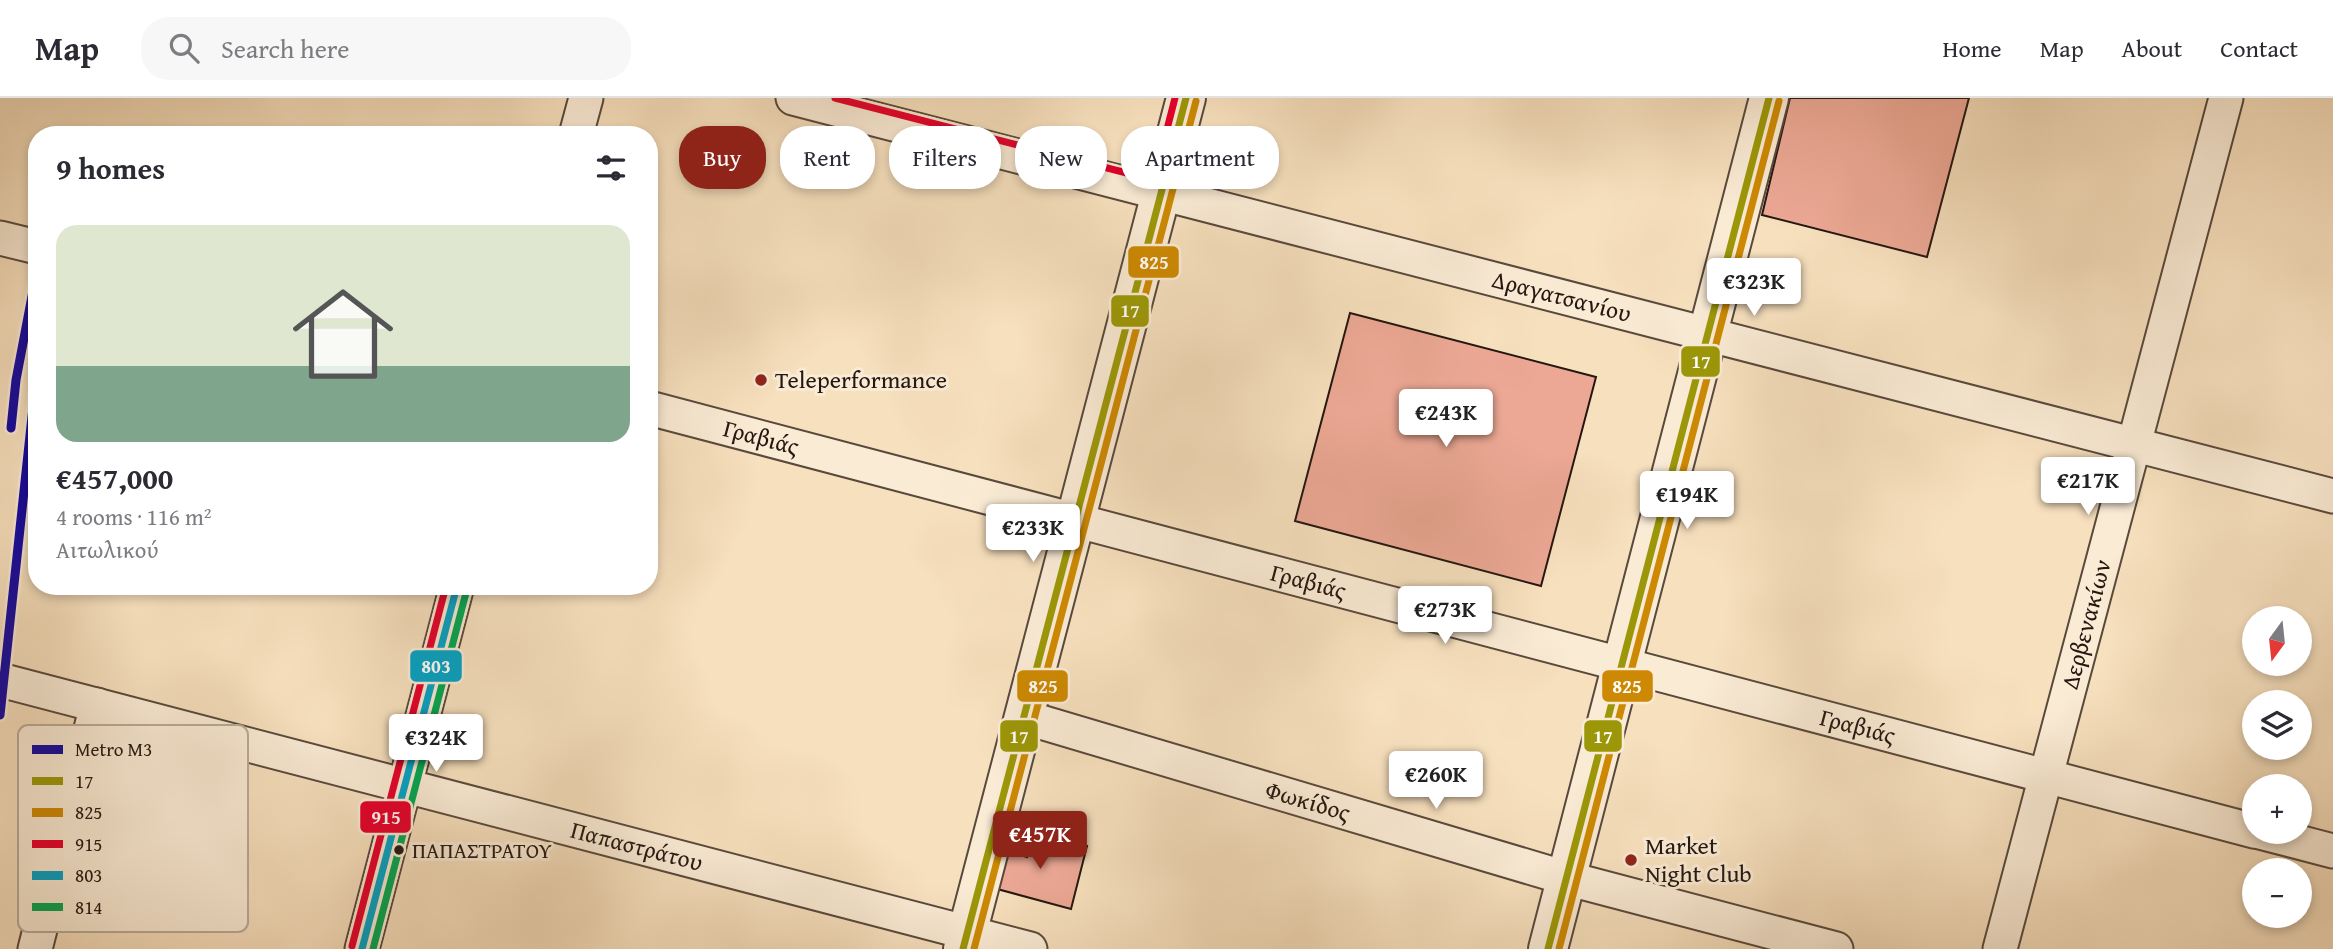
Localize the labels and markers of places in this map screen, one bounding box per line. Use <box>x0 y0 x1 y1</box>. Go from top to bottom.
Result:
pin: €323K <box>1705 258 1803 318</box>
place label: Teleperformance <box>775 362 947 397</box>
marker: Teleperformance <box>753 372 769 388</box>
pin: €243K <box>1397 390 1495 449</box>
pin: €217K <box>2039 458 2137 517</box>
pin: €194K <box>1638 472 1736 531</box>
pin: €233K <box>984 504 1082 564</box>
pin: €273K <box>1396 587 1494 646</box>
pin: €324K <box>387 714 485 774</box>
pin: €260K <box>1387 752 1485 811</box>
pin: €457K <box>991 812 1089 871</box>
place label: Market Night Club <box>1645 828 1752 891</box>
place label: ΠΑΠΑΣΤΡΑΤΟΥ <box>412 834 552 866</box>
marker: ΠΑΠΑΣΤΡΑΤΟΥ <box>392 843 406 857</box>
marker: Market Night Club <box>1623 852 1639 868</box>

